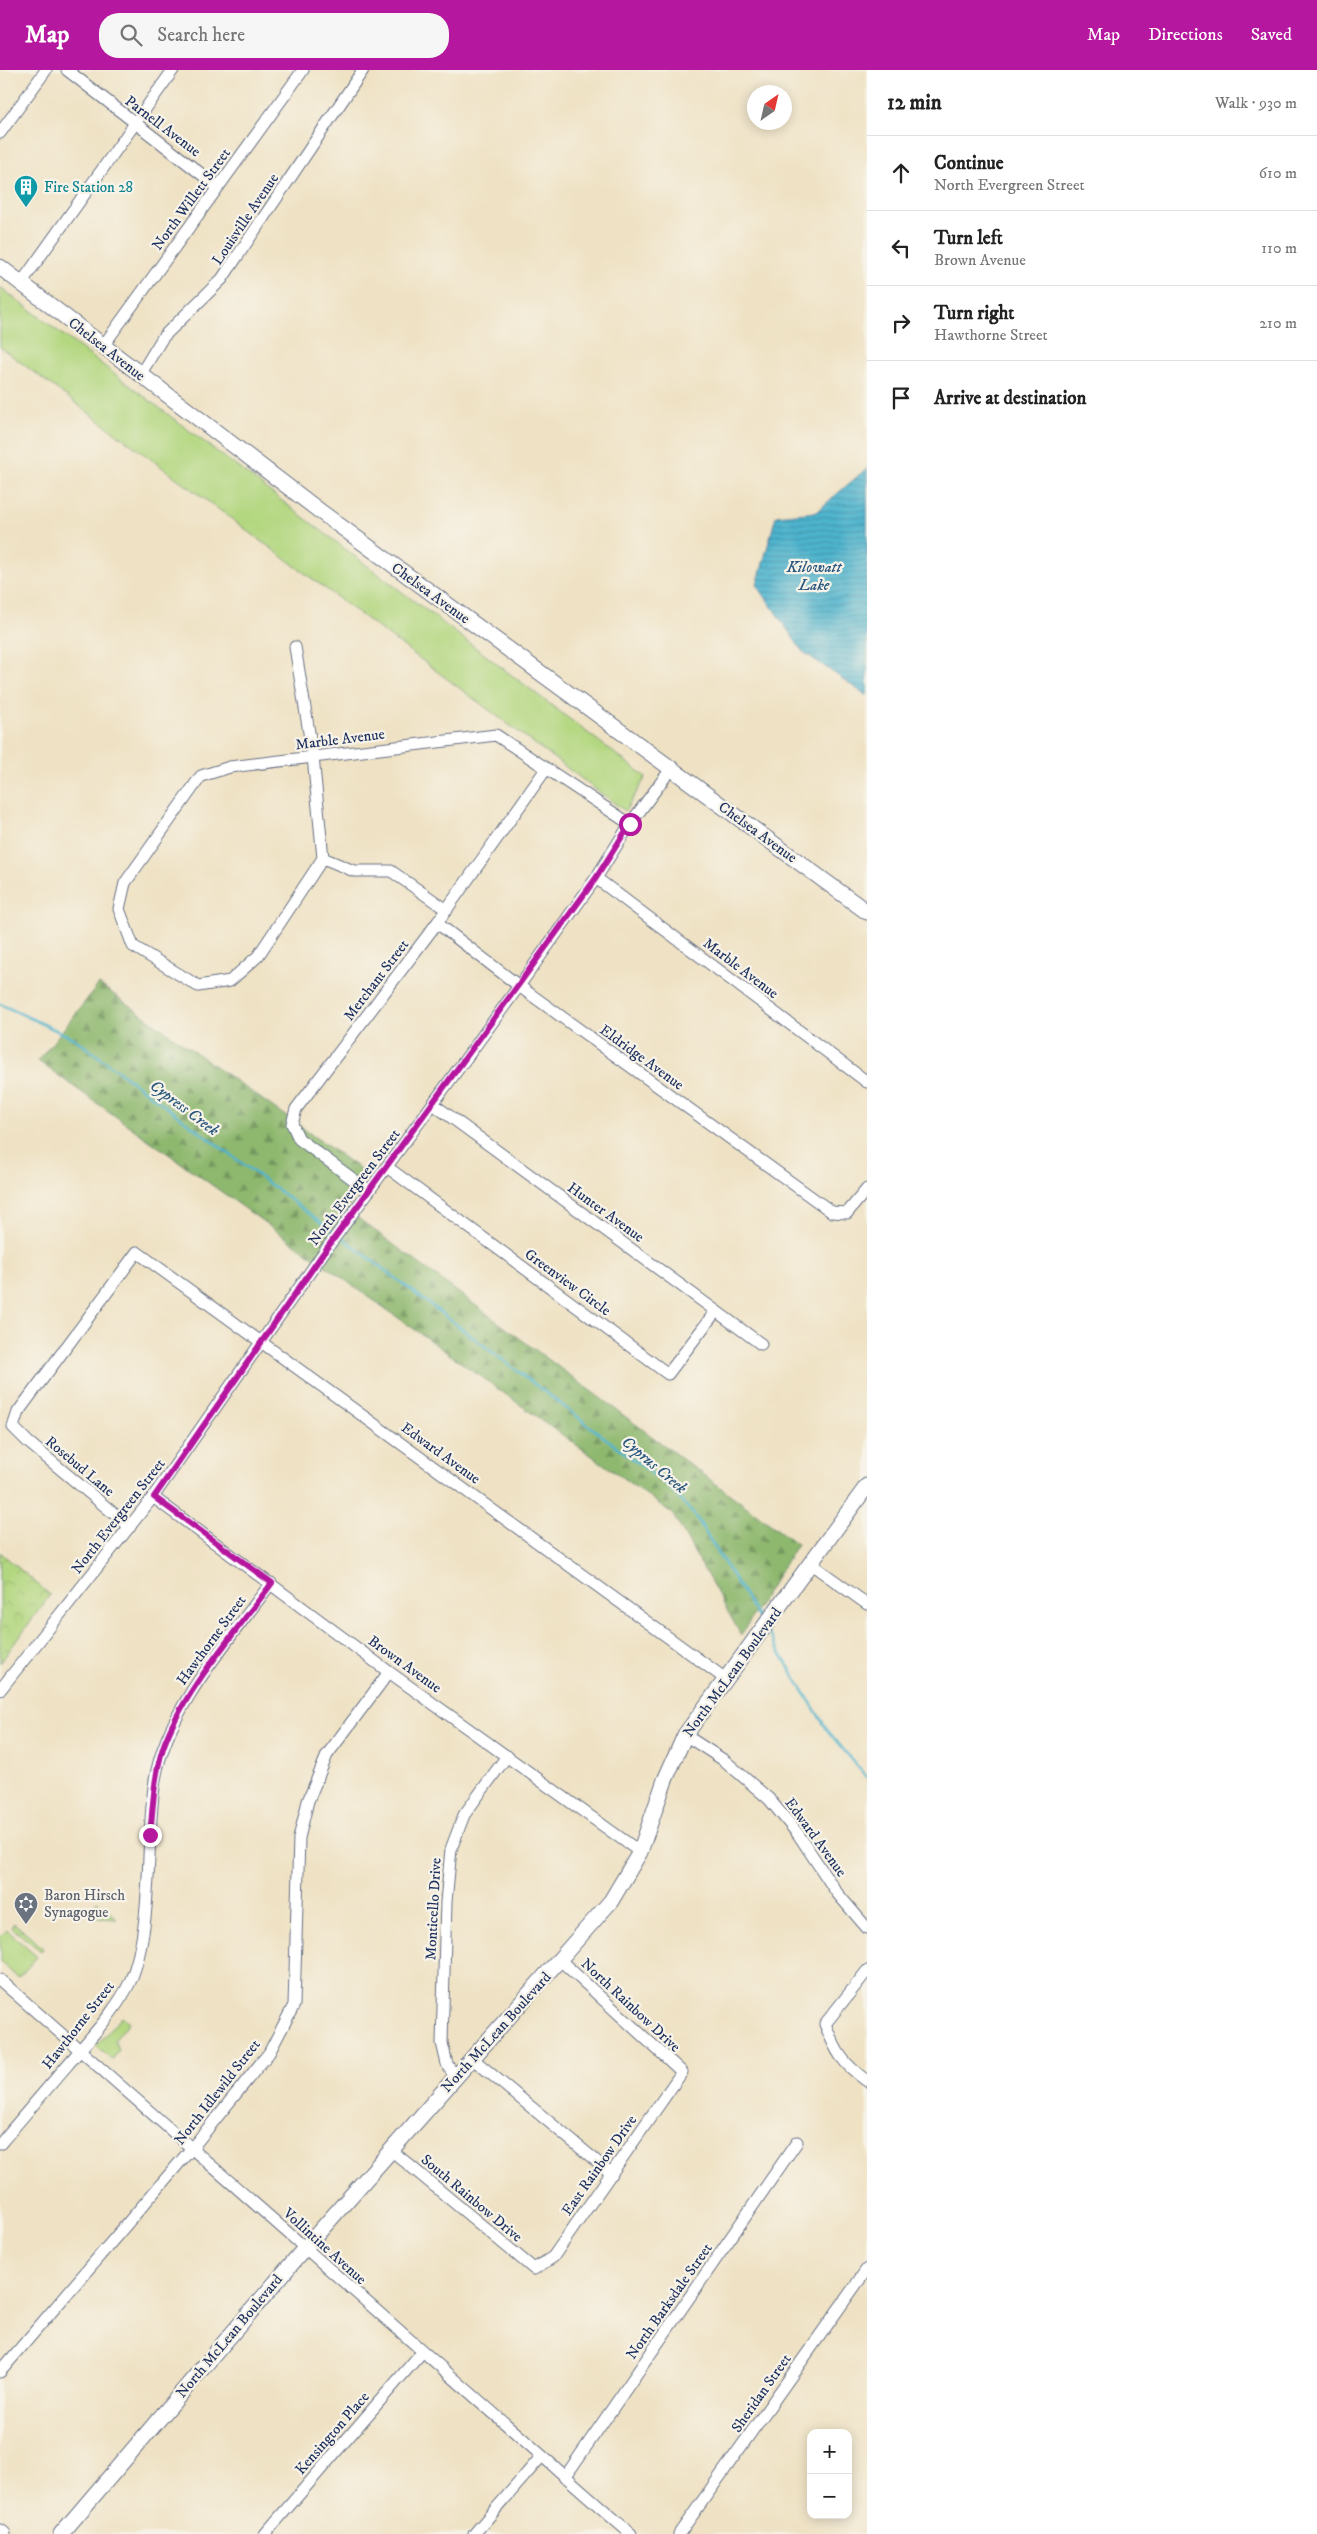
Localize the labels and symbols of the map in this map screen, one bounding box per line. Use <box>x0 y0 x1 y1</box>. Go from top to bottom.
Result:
north arrow <box>747 85 792 130</box>
street label: Parnell Avenue <box>121 92 204 161</box>
street label: North Willett Street <box>148 144 235 254</box>
street label: Louisville Avenue <box>208 170 283 269</box>
building icon: Fire Station 28 <box>13 174 39 208</box>
place label: Fire Station 28 <box>44 178 133 197</box>
street label: Chelsea Avenue <box>64 313 149 385</box>
water label: Kilowatt Lake <box>786 557 842 595</box>
street label: Chelsea Avenue <box>388 559 474 628</box>
street label: Marble Avenue <box>294 725 386 754</box>
street label: Chelsea Avenue <box>715 798 801 867</box>
route start <box>619 813 642 836</box>
street label: Marble Avenue <box>699 934 782 1003</box>
street label: Merchant Street <box>340 936 413 1025</box>
street label: Eldridge Avenue <box>596 1020 688 1094</box>
water label: Cypress Creek <box>146 1075 223 1140</box>
street label: North Evergreen Street <box>304 1125 405 1249</box>
street label: Hunter Avenue <box>564 1178 648 1247</box>
street label: Greenview Circle <box>521 1245 615 1320</box>
street label: Edward Avenue <box>397 1418 484 1489</box>
street label: Rosebud Lane <box>41 1432 118 1501</box>
water label: Cyprus Creek <box>618 1432 691 1498</box>
street label: North Evergreen Street <box>67 1455 169 1578</box>
street label: Hawthorne Street <box>172 1591 251 1689</box>
street label: North McLean Boulevard <box>679 1603 786 1741</box>
street label: Brown Avenue <box>364 1631 445 1697</box>
street label: Edward Avenue <box>780 1794 851 1881</box>
route end <box>139 1824 162 1847</box>
street label: Monticello Drive <box>421 1857 446 1961</box>
place label: Baron Hirsch Synagogue <box>44 1886 125 1922</box>
synagogue icon: Baron Hirsch Synagogue <box>13 1891 39 1925</box>
street label: North Rainbow Drive <box>577 1954 684 2056</box>
street label: North McLean Boulevard <box>437 1968 556 2097</box>
street label: Hawthorne Street <box>38 1977 119 2073</box>
street label: North Idlewild Street <box>170 2035 265 2149</box>
street label: East Rainbow Drive <box>558 2111 641 2219</box>
street label: South Rainbow Drive <box>417 2150 526 2246</box>
street label: Vollintine Avenue <box>278 2203 370 2289</box>
street label: North Barksdale Street <box>622 2239 717 2363</box>
street label: North McLean Boulevard <box>172 2270 287 2402</box>
street label: Sheridan Street <box>727 2350 796 2436</box>
street label: Kensington Place <box>291 2388 374 2479</box>

